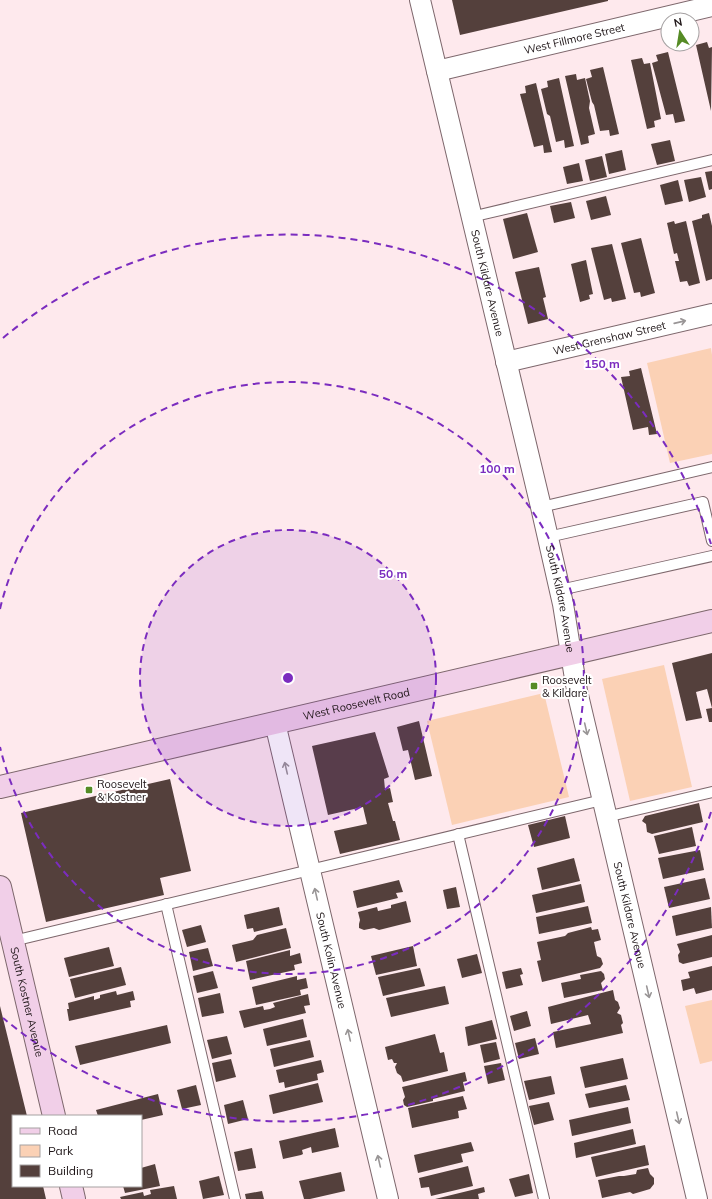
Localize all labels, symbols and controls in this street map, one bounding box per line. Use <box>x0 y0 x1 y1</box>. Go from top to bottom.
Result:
north arrow <box>660 12 700 52</box>
text: N <box>672 15 683 30</box>
street label: West Fillmore Street <box>522 20 626 57</box>
street label: South Kildare Avenue <box>468 228 507 338</box>
one-way arrow <box>673 317 686 325</box>
street label: West Grenshaw Street <box>551 318 667 358</box>
text: 150 m <box>584 356 620 371</box>
text: 100 m <box>479 461 515 476</box>
street label: South Kildare Avenue <box>543 544 578 653</box>
text: 50 m <box>379 566 407 581</box>
centre of rings <box>281 671 295 685</box>
place label: Roosevelt & Kildare <box>542 673 592 700</box>
marker: Roosevelt & Kildare <box>529 681 539 691</box>
street label: West Roosevelt Road <box>302 685 411 723</box>
one-way arrow <box>582 722 590 735</box>
one-way arrow <box>282 762 289 775</box>
place label: Roosevelt & Kostner <box>97 777 147 804</box>
marker: Roosevelt & Kostner <box>84 785 94 795</box>
street label: South Kildare Avenue <box>611 860 649 970</box>
one-way arrow <box>312 888 319 901</box>
street label: South Kolin Avenue <box>313 911 350 1010</box>
street label: South Kostner Avenue <box>7 945 47 1058</box>
one-way arrow <box>645 985 652 998</box>
one-way arrow <box>345 1028 353 1041</box>
one-way arrow <box>674 1111 682 1124</box>
legend <box>12 1115 142 1187</box>
text: Road <box>48 1123 77 1138</box>
text: Park <box>48 1143 74 1158</box>
one-way arrow <box>375 1155 383 1168</box>
text: Building <box>48 1163 93 1178</box>

